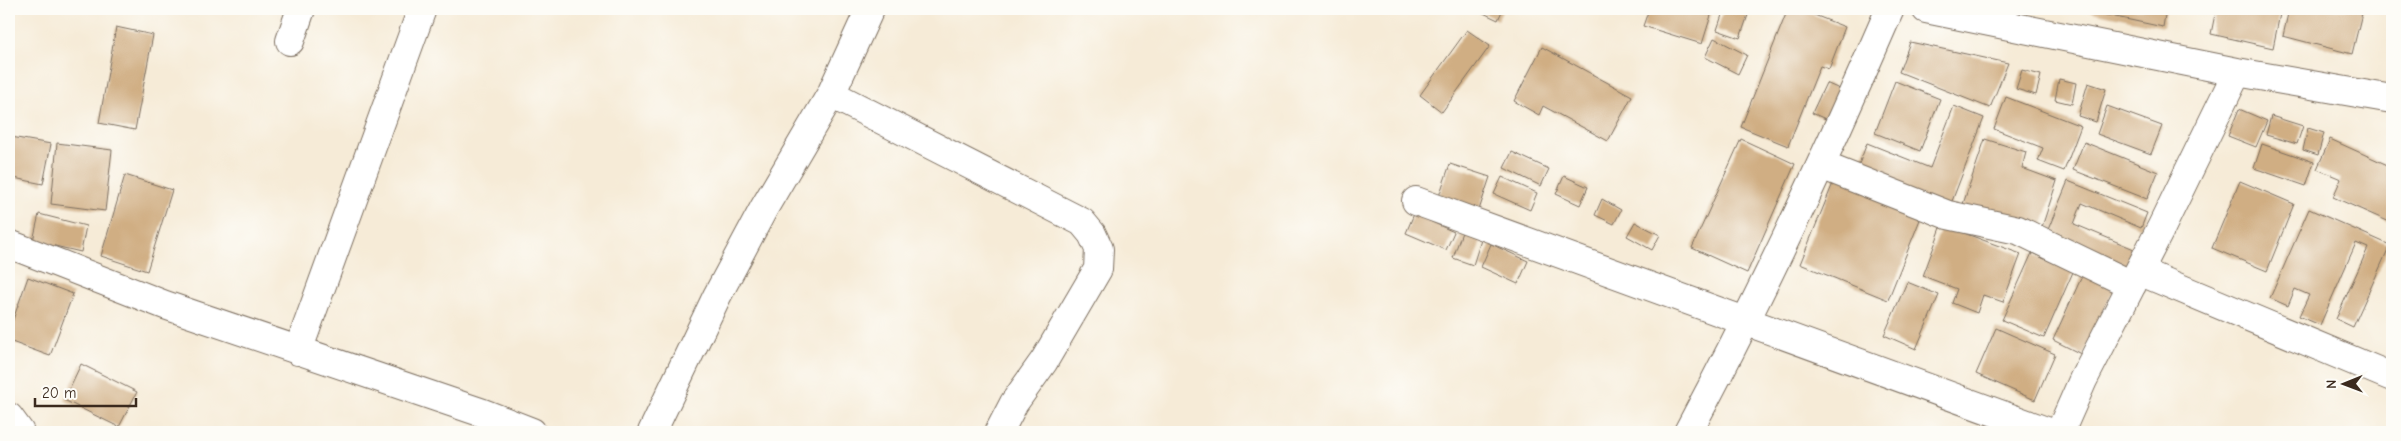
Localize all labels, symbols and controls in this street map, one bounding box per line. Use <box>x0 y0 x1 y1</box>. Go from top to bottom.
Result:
north arrow <box>2318 358 2368 408</box>
scale bar <box>35 376 136 408</box>
text: N <box>2323 380 2340 389</box>
text: 20 m <box>42 384 76 402</box>

